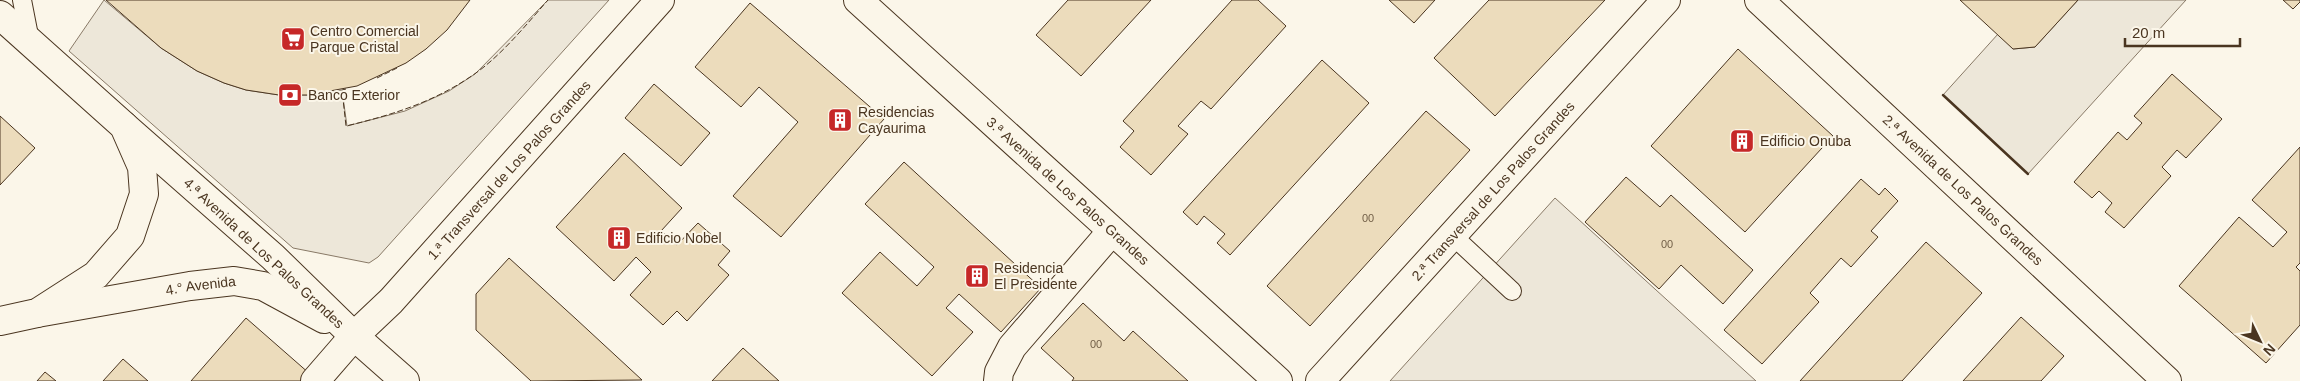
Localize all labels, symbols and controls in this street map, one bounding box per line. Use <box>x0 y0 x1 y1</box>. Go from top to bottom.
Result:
scale bar <box>2125 15 2240 47</box>
place label: Centro Comercial Parque Cristal <box>310 23 419 55</box>
text: 20 m <box>2132 24 2165 41</box>
supermarket icon: Centro Comercial Parque Cristal <box>280 26 306 52</box>
street label: 1.ª Transversal de Los Palos Grandes <box>424 77 594 263</box>
bank icon: Banco Exterior <box>277 82 303 108</box>
place label: Banco Exterior <box>308 87 400 103</box>
street label: 2.ª Transversal de Los Palos Grandes <box>1408 98 1578 284</box>
place label: Residencias Cayaurima <box>858 104 934 136</box>
building icon: Residencias Cayaurima <box>827 107 853 133</box>
street label: 2.ª Avenida de Los Palos Grandes <box>1880 112 2046 268</box>
street label: 3.ª Avenida de Los Palos Grandes <box>984 114 1152 268</box>
building icon: Edificio Onuba <box>1729 128 1755 154</box>
place label: Edificio Onuba <box>1760 133 1851 149</box>
street label: 4.ª Avenida de Los Palos Grandes <box>181 175 347 331</box>
house number: 00 <box>1362 212 1374 224</box>
building icon: Edificio Nobel <box>606 225 632 251</box>
place label: Edificio Nobel <box>636 230 722 246</box>
house number: 00 <box>1661 238 1673 250</box>
place label: Residencia El Presidente <box>994 260 1077 292</box>
building icon: Residencia El Presidente <box>964 263 990 289</box>
street label: 4.° Avenida <box>164 273 237 298</box>
north arrow <box>2235 316 2285 366</box>
house number: 00 <box>1090 338 1102 350</box>
text: N <box>2260 341 2279 359</box>

